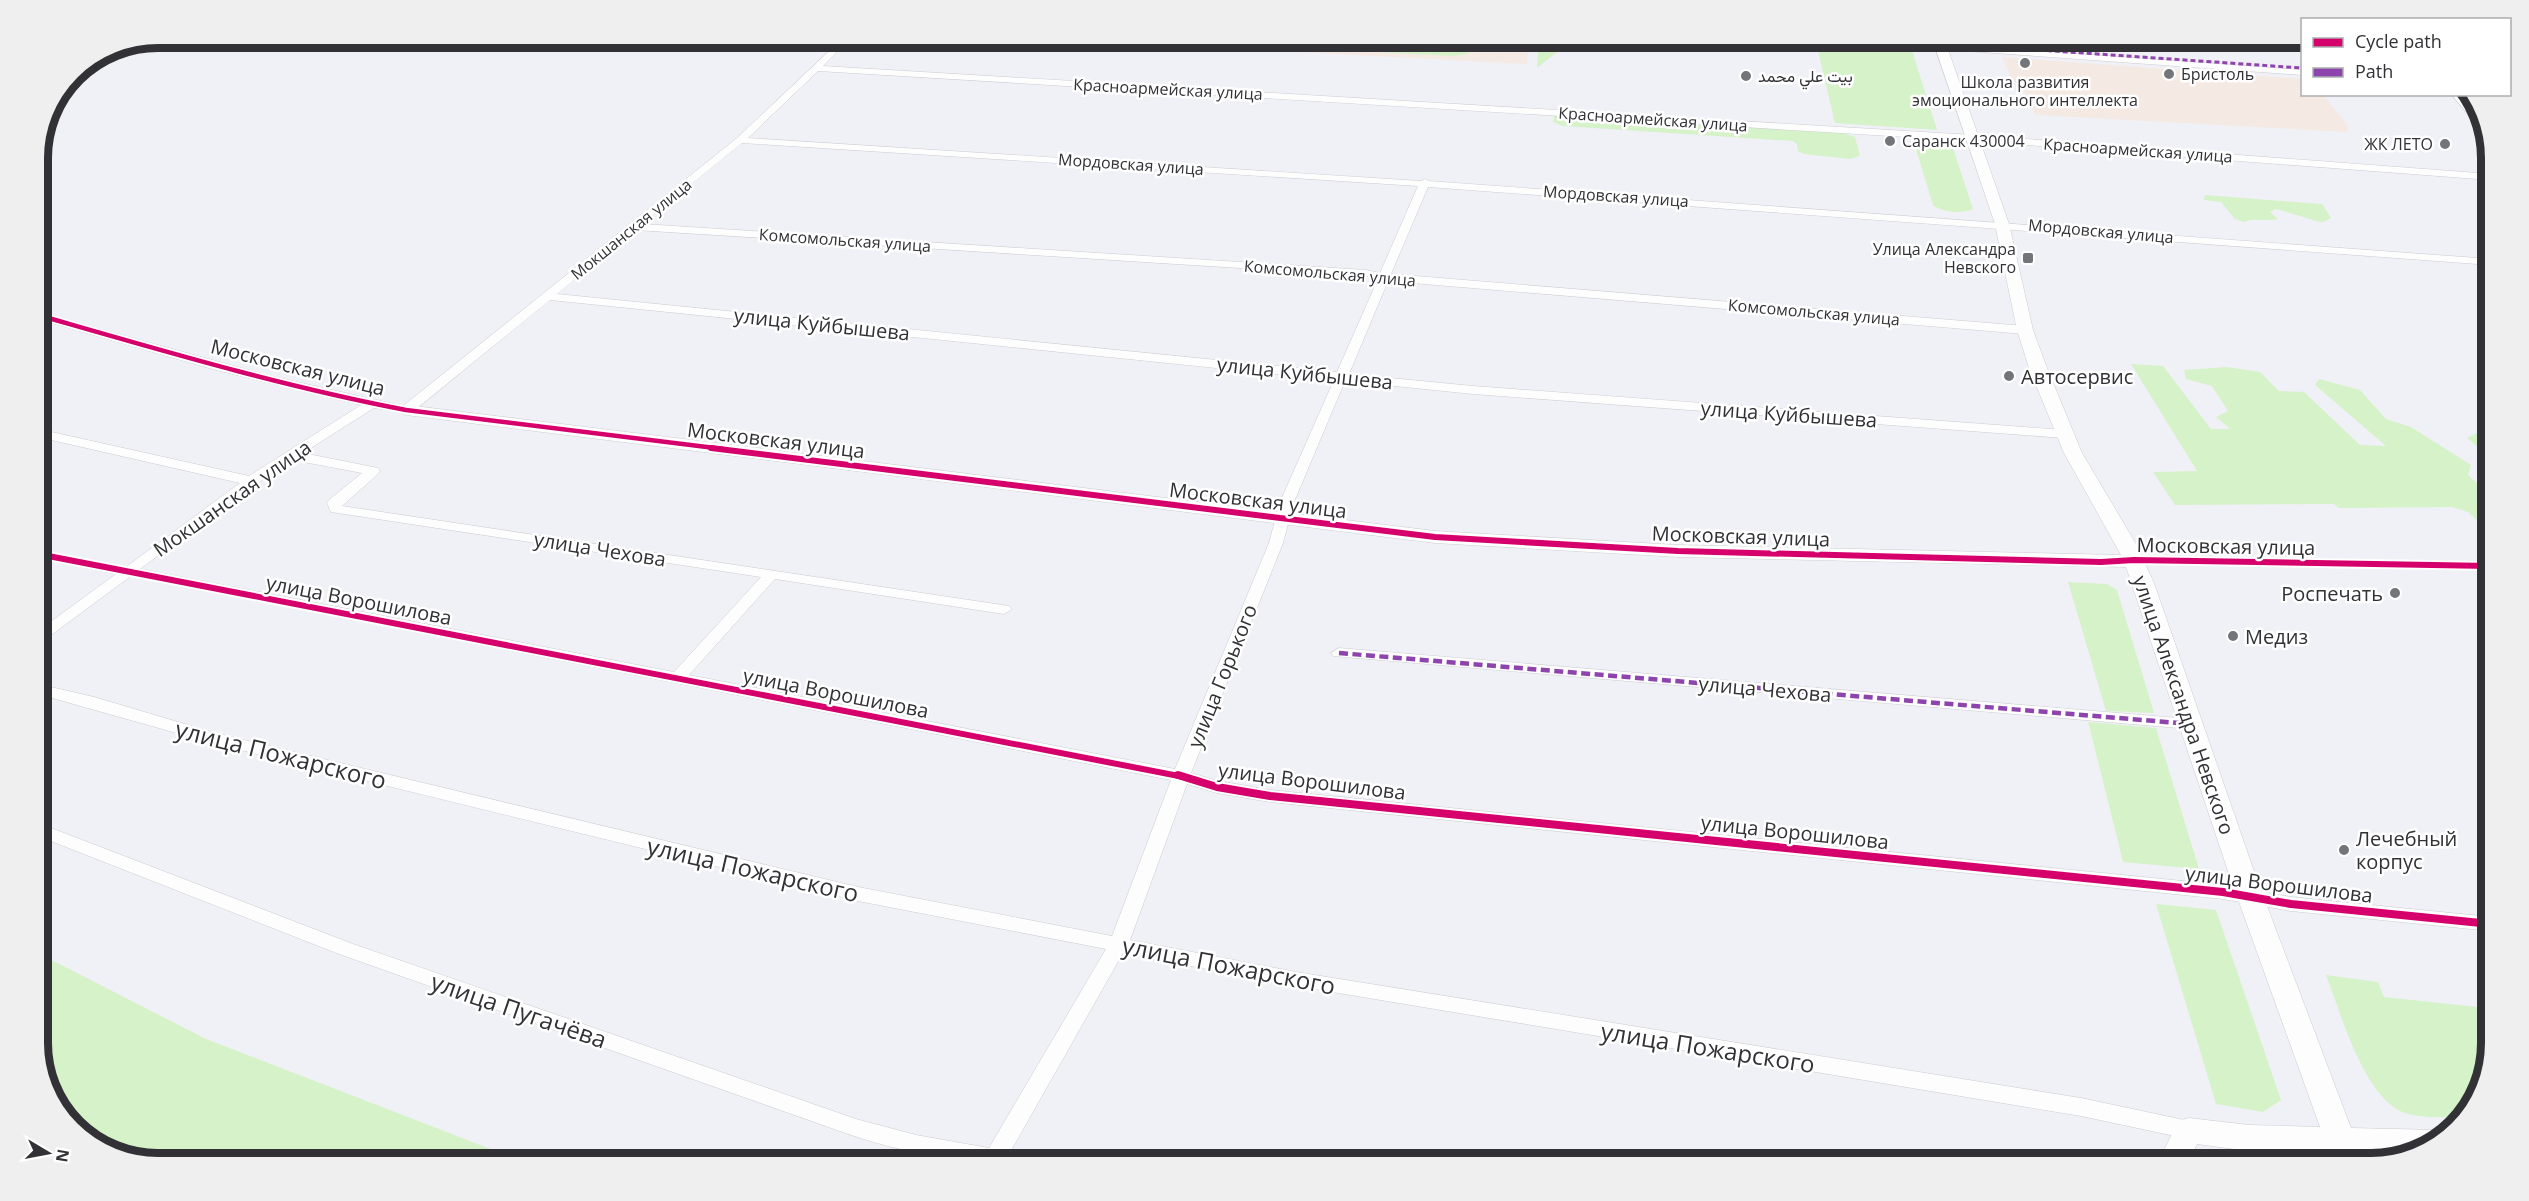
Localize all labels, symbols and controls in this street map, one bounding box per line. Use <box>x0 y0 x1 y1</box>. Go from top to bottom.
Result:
legend <box>2301 18 2511 96</box>
text: Cycle path <box>2355 29 2442 53</box>
marker: Школа развития эмоционального интеллекта <box>2018 56 2032 70</box>
text: Path <box>2355 59 2393 83</box>
place label: Бристоль <box>2181 63 2254 85</box>
place label: بيت علي محمد <box>1758 65 1853 90</box>
marker: Бристоль <box>2162 67 2176 81</box>
marker: بيت علي محمد <box>1739 69 1753 83</box>
place label: Школа развития эмоционального интеллекта <box>1912 71 2138 111</box>
street label: Красноармейская улица <box>1073 73 1263 105</box>
street label: Красноармейская улица <box>1558 101 1748 137</box>
place label: Саранск 430004 <box>1902 130 2025 152</box>
street label: Красноармейская улица <box>2043 132 2233 168</box>
place label: ЖК ЛЕТО <box>2364 133 2433 155</box>
marker: Саранск 430004 <box>1883 134 1897 148</box>
marker: ЖК ЛЕТО <box>2438 137 2452 151</box>
street label: Мордовская улица <box>1057 148 1205 180</box>
street label: Мокшанская улица <box>566 173 696 285</box>
street label: Мордовская улица <box>1542 180 1690 212</box>
street label: Мордовская улица <box>2027 214 2175 248</box>
street label: Комсомольская улица <box>758 223 932 257</box>
place label: Улица Александра Невского <box>1873 238 2016 278</box>
marker: Улица Александра Невского <box>2021 251 2035 265</box>
street label: Комсомольская улица <box>1243 255 1417 291</box>
street label: Комсомольская улица <box>1727 294 1901 330</box>
street label: улица Куйбышева <box>733 301 911 347</box>
street label: Московская улица <box>208 332 388 402</box>
street label: улица Куйбышева <box>1216 350 1394 396</box>
place label: Автосервис <box>2021 363 2133 390</box>
marker: Автосервис <box>2002 369 2016 383</box>
street label: улица Куйбышева <box>1700 394 1878 434</box>
street label: Московская улица <box>686 416 866 464</box>
street label: Мокшанская улица <box>148 433 316 563</box>
street label: Московская улица <box>1168 476 1348 524</box>
street label: Московская улица <box>1651 519 1831 553</box>
street label: улица Чехова <box>532 525 668 573</box>
street label: Московская улица <box>2136 531 2316 561</box>
street label: улица Ворошилова <box>264 569 454 631</box>
street label: улица Александра Невского <box>2127 572 2241 838</box>
place label: Роспечать <box>2281 580 2383 607</box>
marker: Роспечать <box>2388 586 2402 600</box>
street label: улица Горького <box>1181 600 1263 752</box>
place label: Медиз <box>2245 623 2308 650</box>
marker: Медиз <box>2226 629 2240 643</box>
street label: улица Ворошилова <box>741 662 931 724</box>
street label: улица Чехова <box>1697 670 1833 708</box>
street label: улица Пожарского <box>172 712 390 796</box>
street label: улица Ворошилова <box>1217 756 1407 806</box>
street label: улица Ворошилова <box>1700 809 1890 855</box>
place label: Лечебный корпус <box>2356 825 2457 875</box>
street label: улица Пожарского <box>644 829 862 909</box>
marker: Лечебный корпус <box>2337 843 2351 857</box>
street label: улица Ворошилова <box>2184 859 2374 909</box>
street label: улица Пожарского <box>1120 928 1338 1002</box>
street label: улица Пугачёва <box>427 964 611 1056</box>
street label: улица Пожарского <box>1599 1014 1817 1080</box>
north arrow <box>18 1123 78 1183</box>
text: N <box>51 1147 75 1164</box>

